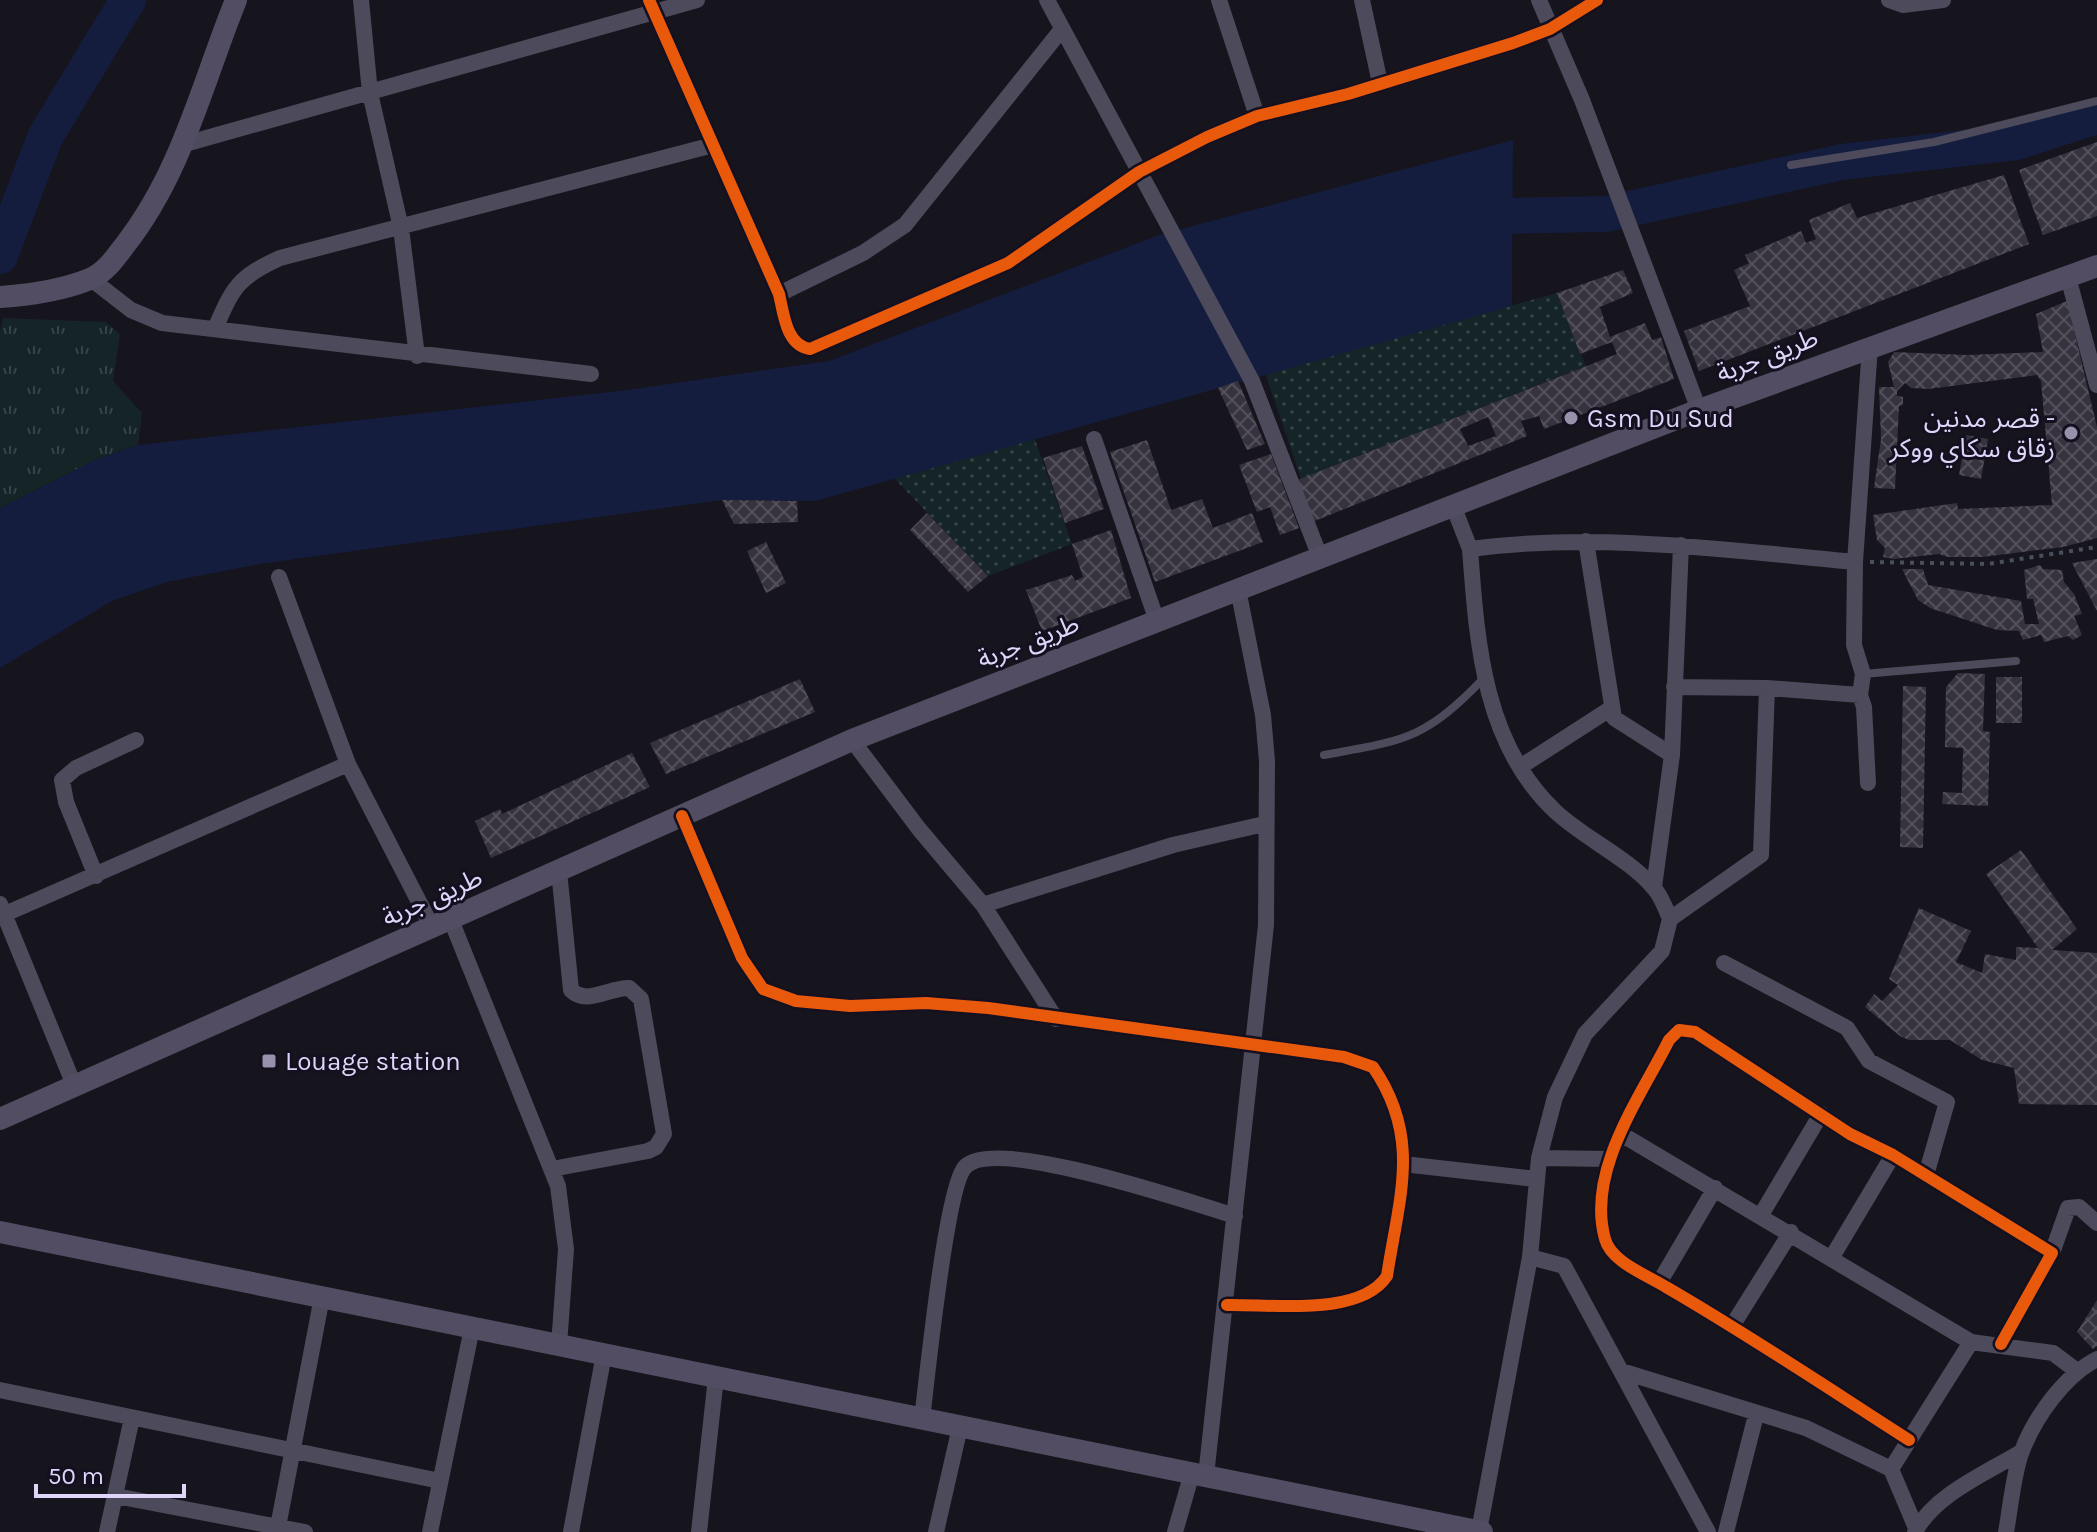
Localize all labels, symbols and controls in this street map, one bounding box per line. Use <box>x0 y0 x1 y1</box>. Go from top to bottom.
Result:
street label: طريق جربة <box>1712 322 1822 389</box>
place label: Gsm Du Sud <box>1587 403 1734 434</box>
place label: قصر مدنين - زقاق سكاي ووكر <box>1888 403 2055 468</box>
marker: Gsm Du Sud <box>1562 409 1580 427</box>
marker: قصر مدنين - زقاق سكاي ووكر <box>2062 424 2080 442</box>
street label: طريق جربة <box>973 608 1083 675</box>
street label: طريق جربة <box>377 862 487 933</box>
place label: Louage station <box>285 1046 461 1077</box>
marker: Louage station <box>260 1052 278 1070</box>
scale bar <box>36 1448 184 1498</box>
text: 50 m <box>48 1462 104 1490</box>

